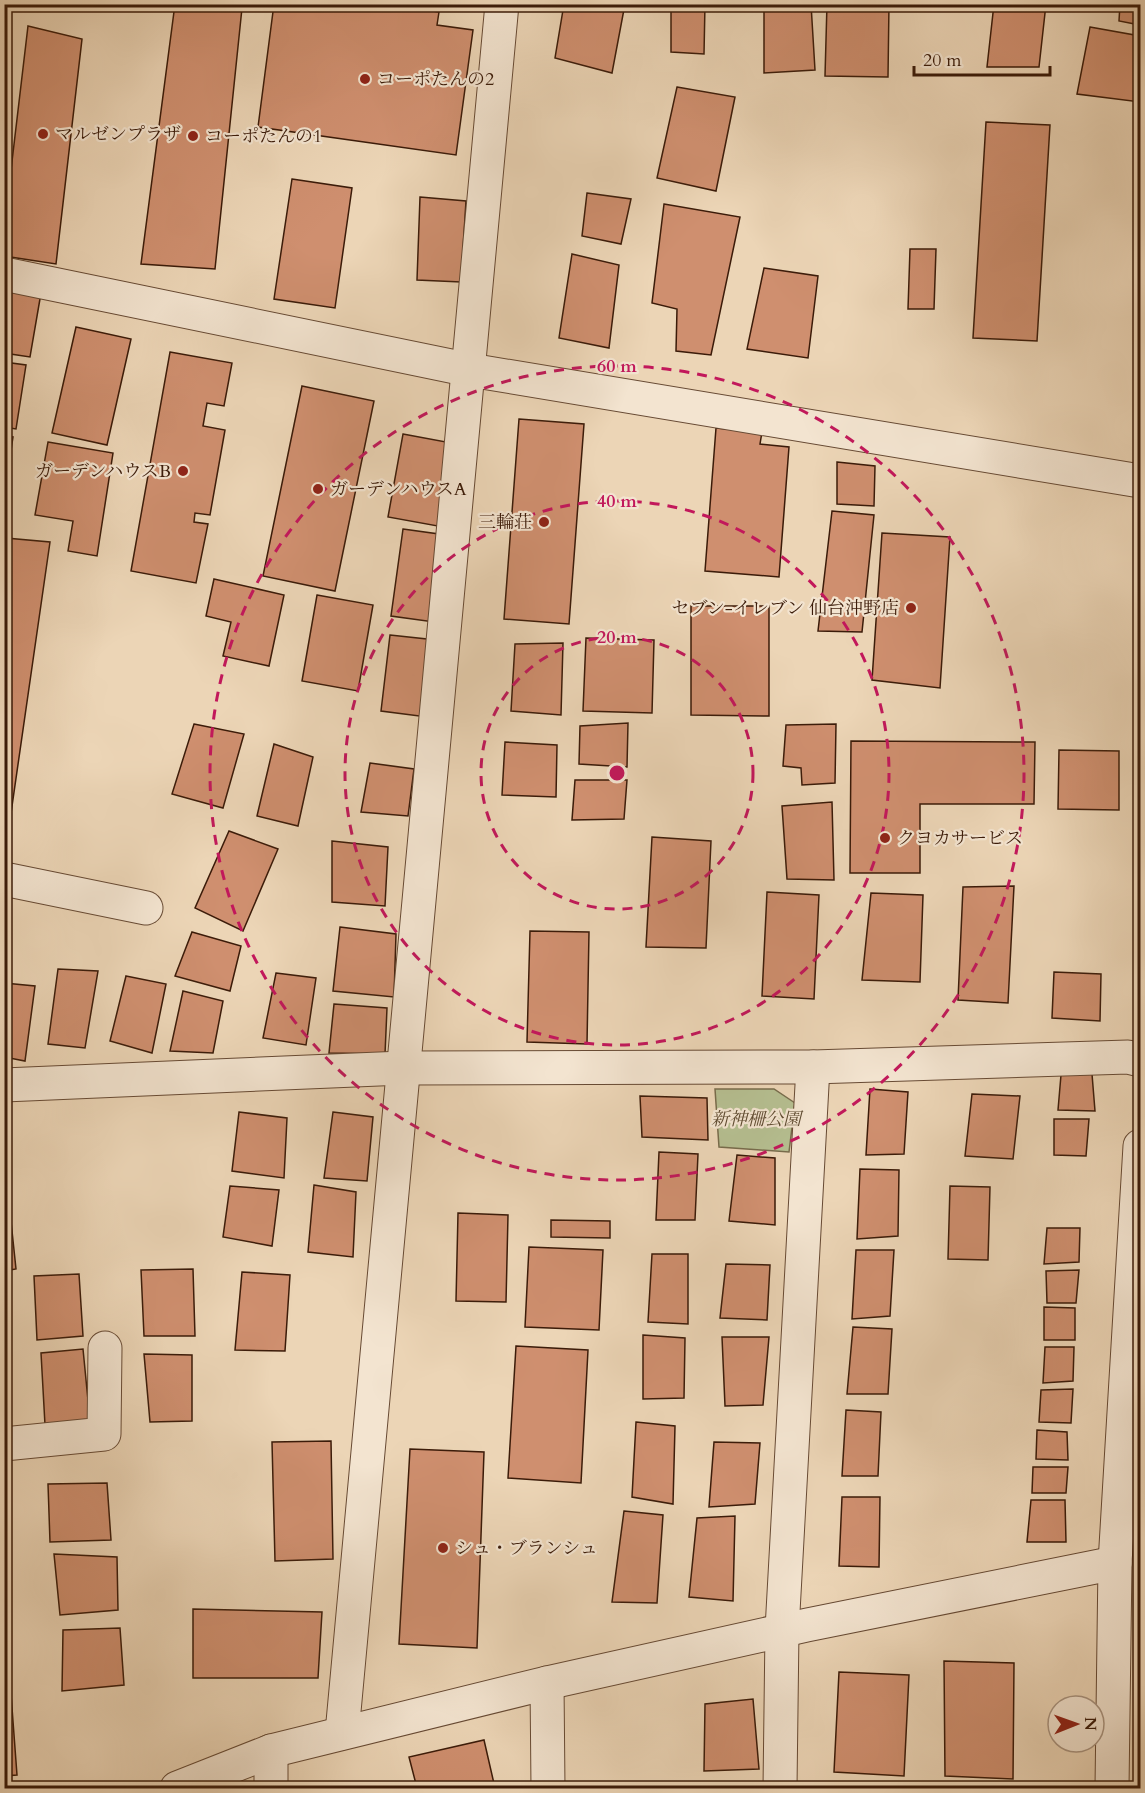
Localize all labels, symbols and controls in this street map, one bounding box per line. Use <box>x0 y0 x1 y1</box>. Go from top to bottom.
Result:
scale bar <box>914 39 1050 77</box>
text: 20 m <box>923 48 962 73</box>
place label: コーポたんの2 <box>377 67 494 92</box>
marker: コーポたんの2 <box>358 72 372 86</box>
place label: マルゼンプラザ <box>55 122 181 147</box>
place label: コーポたんの1 <box>205 124 322 149</box>
marker: マルゼンプラザ <box>36 127 50 141</box>
marker: コーポたんの1 <box>186 129 200 143</box>
text: 60 m <box>597 354 637 379</box>
place label: ガーデンハウスB <box>35 459 171 484</box>
marker: ガーデンハウスB <box>176 464 190 478</box>
place label: ガーデンハウスA <box>330 477 467 502</box>
marker: ガーデンハウスA <box>311 482 325 496</box>
text: 40 m <box>597 489 637 514</box>
place label: 三輪荘 <box>478 510 532 535</box>
marker: 三輪荘 <box>537 515 551 529</box>
place label: セブン-イレブン 仙台沖野店 <box>672 596 899 621</box>
marker: セブン-イレブン 仙台沖野店 <box>904 601 918 615</box>
text: 20 m <box>597 625 637 650</box>
centre of rings <box>607 763 627 783</box>
place label: クヨカサービス <box>897 826 1023 851</box>
marker: クヨカサービス <box>878 831 892 845</box>
park label: 新神柵公園 <box>711 1107 804 1132</box>
place label: シュ・ブランシュ <box>455 1536 598 1561</box>
marker: シュ・ブランシュ <box>436 1541 450 1555</box>
north arrow <box>1046 1694 1106 1754</box>
text: N <box>1079 1717 1101 1731</box>

